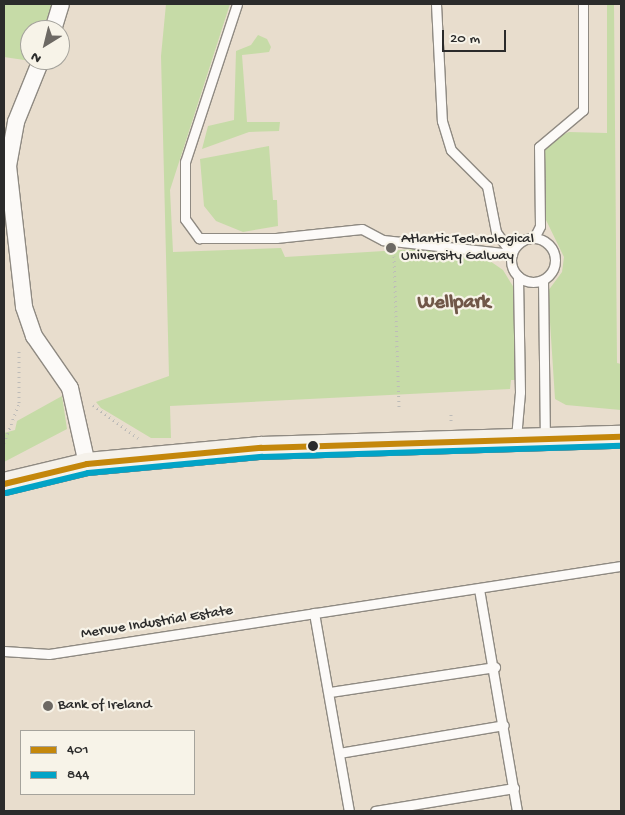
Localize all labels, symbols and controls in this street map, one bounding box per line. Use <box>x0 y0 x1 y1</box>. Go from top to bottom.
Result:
north arrow <box>20 20 70 70</box>
scale bar <box>445 20 509 52</box>
text: 20 m <box>450 30 480 48</box>
text: N <box>28 47 45 66</box>
place label: Atlantic Technological University Galway <box>401 230 534 265</box>
marker: Atlantic Technological University Galway <box>385 242 397 254</box>
district label: Wellpark <box>417 291 491 315</box>
unlabelled marker <box>308 441 318 451</box>
street label: Mervue Industrial Estate <box>80 602 234 644</box>
place label: Bank of Ireland <box>58 697 151 715</box>
marker: Bank of Ireland <box>42 700 54 712</box>
legend <box>20 730 195 795</box>
text: 401 <box>67 741 89 759</box>
text: 844 <box>67 766 89 784</box>

